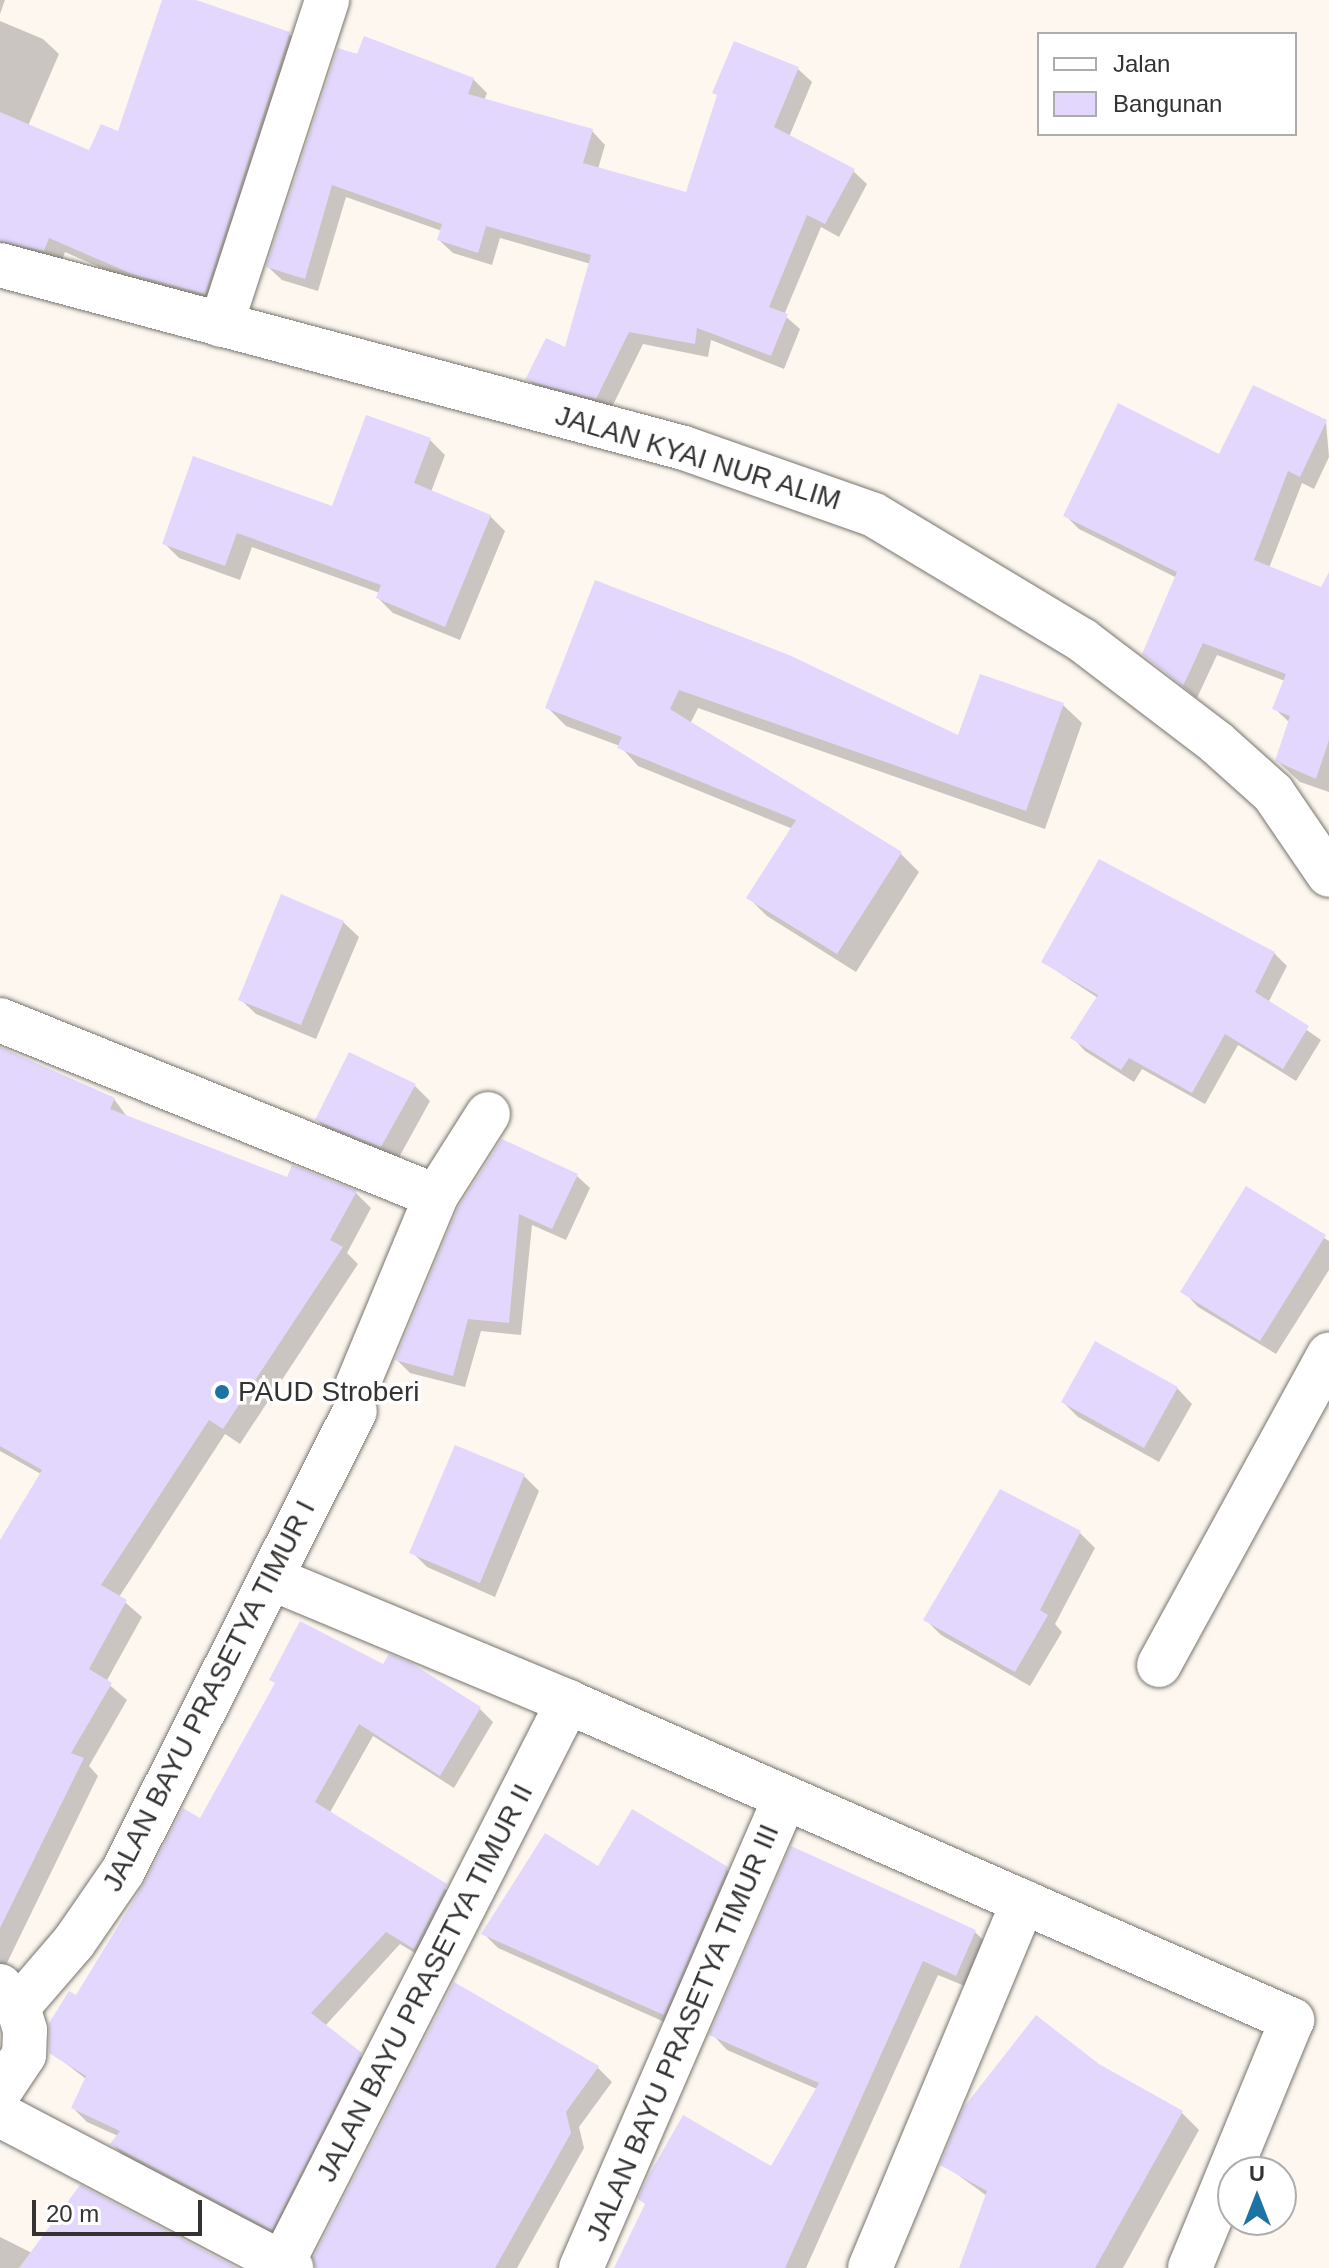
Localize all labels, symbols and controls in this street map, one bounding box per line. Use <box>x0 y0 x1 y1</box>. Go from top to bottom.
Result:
legend <box>1037 32 1297 136</box>
text: Jalan <box>1113 50 1170 77</box>
text: Bangunan <box>1113 90 1222 117</box>
street label: JALAN KYAI NUR ALIM <box>550 398 846 518</box>
place label: PAUD Stroberi <box>238 1375 420 1409</box>
marker: PAUD Stroberi <box>213 1383 231 1401</box>
street label: JALAN BAYU PRASETYA TIMUR I <box>95 1494 323 1898</box>
street label: JALAN BAYU PRASETYA TIMUR II <box>309 1778 541 2188</box>
street label: JALAN BAYU PRASETYA TIMUR III <box>579 1819 787 2247</box>
north arrow <box>1217 2156 1297 2236</box>
text: U <box>1249 2161 1265 2186</box>
scale bar <box>36 2184 206 2234</box>
text: 20 m <box>46 2200 99 2227</box>

